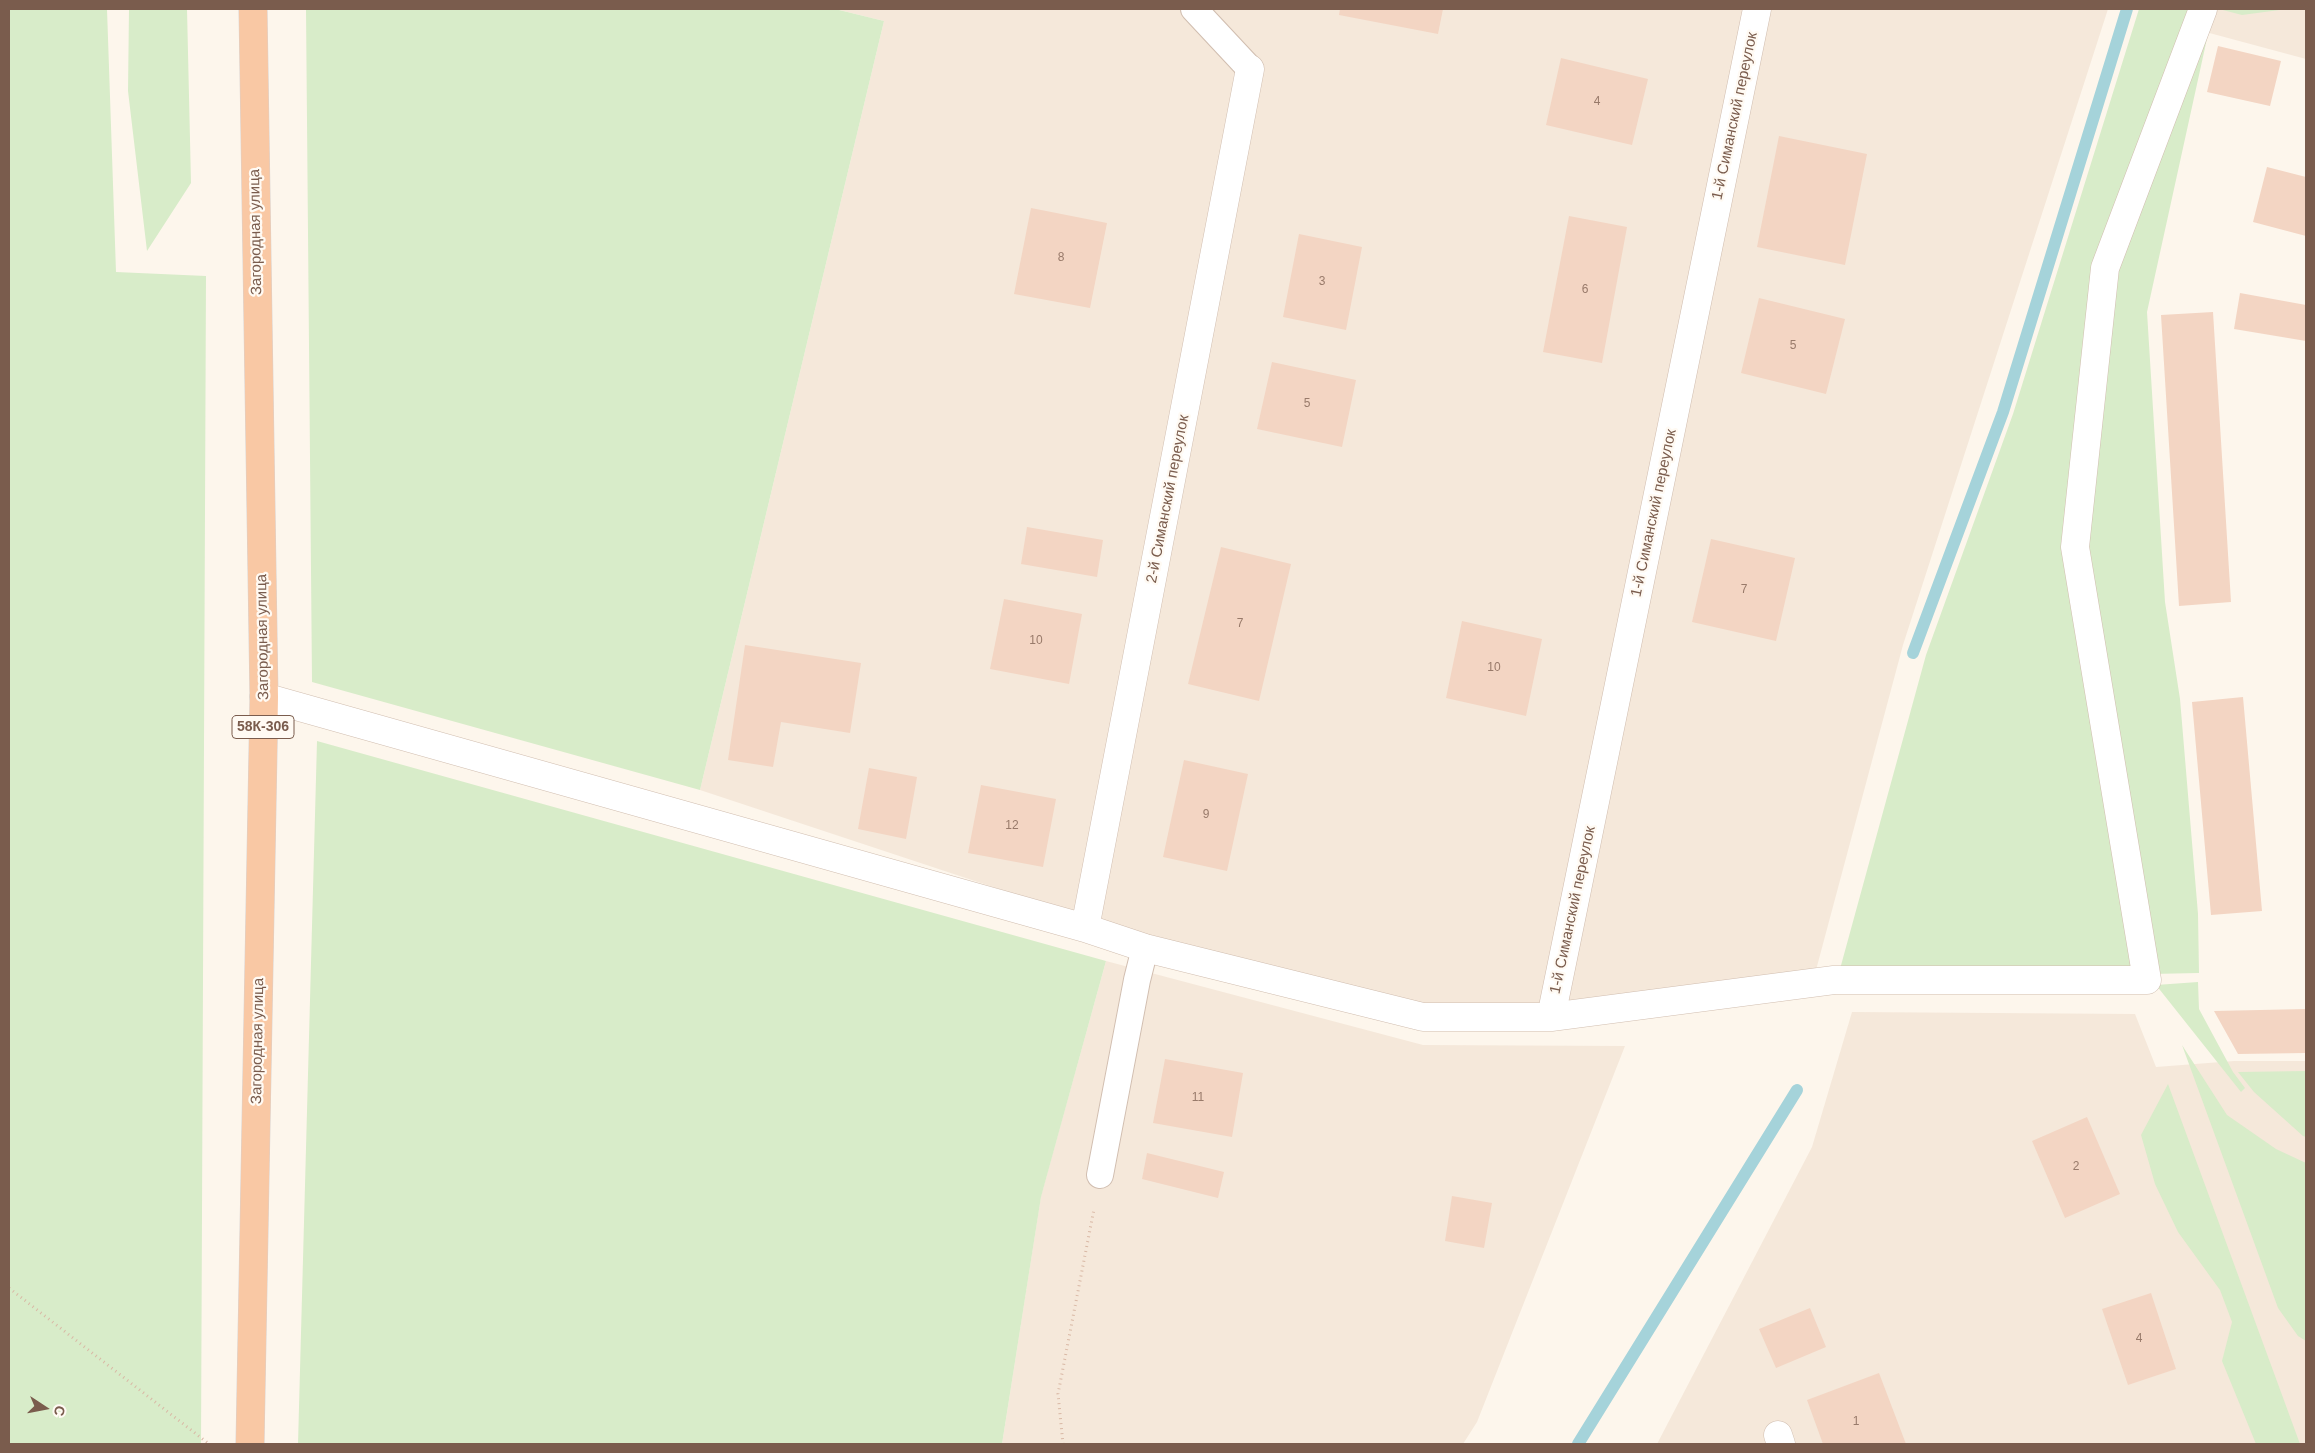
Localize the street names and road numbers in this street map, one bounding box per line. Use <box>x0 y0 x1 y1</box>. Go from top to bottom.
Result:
street label: 1-й Симанский переулок <box>1708 30 1762 202</box>
street label: Загородная улица <box>246 169 266 295</box>
street label: 2-й Симанский переулок <box>1143 413 1193 585</box>
street label: 1-й Симанский переулок <box>1627 427 1681 599</box>
street label: Загородная улица <box>253 574 273 700</box>
road number: 58К-306 <box>232 716 294 739</box>
street label: 1-й Симанский переулок <box>1546 824 1600 996</box>
street label: Загородная улица <box>248 978 268 1104</box>

